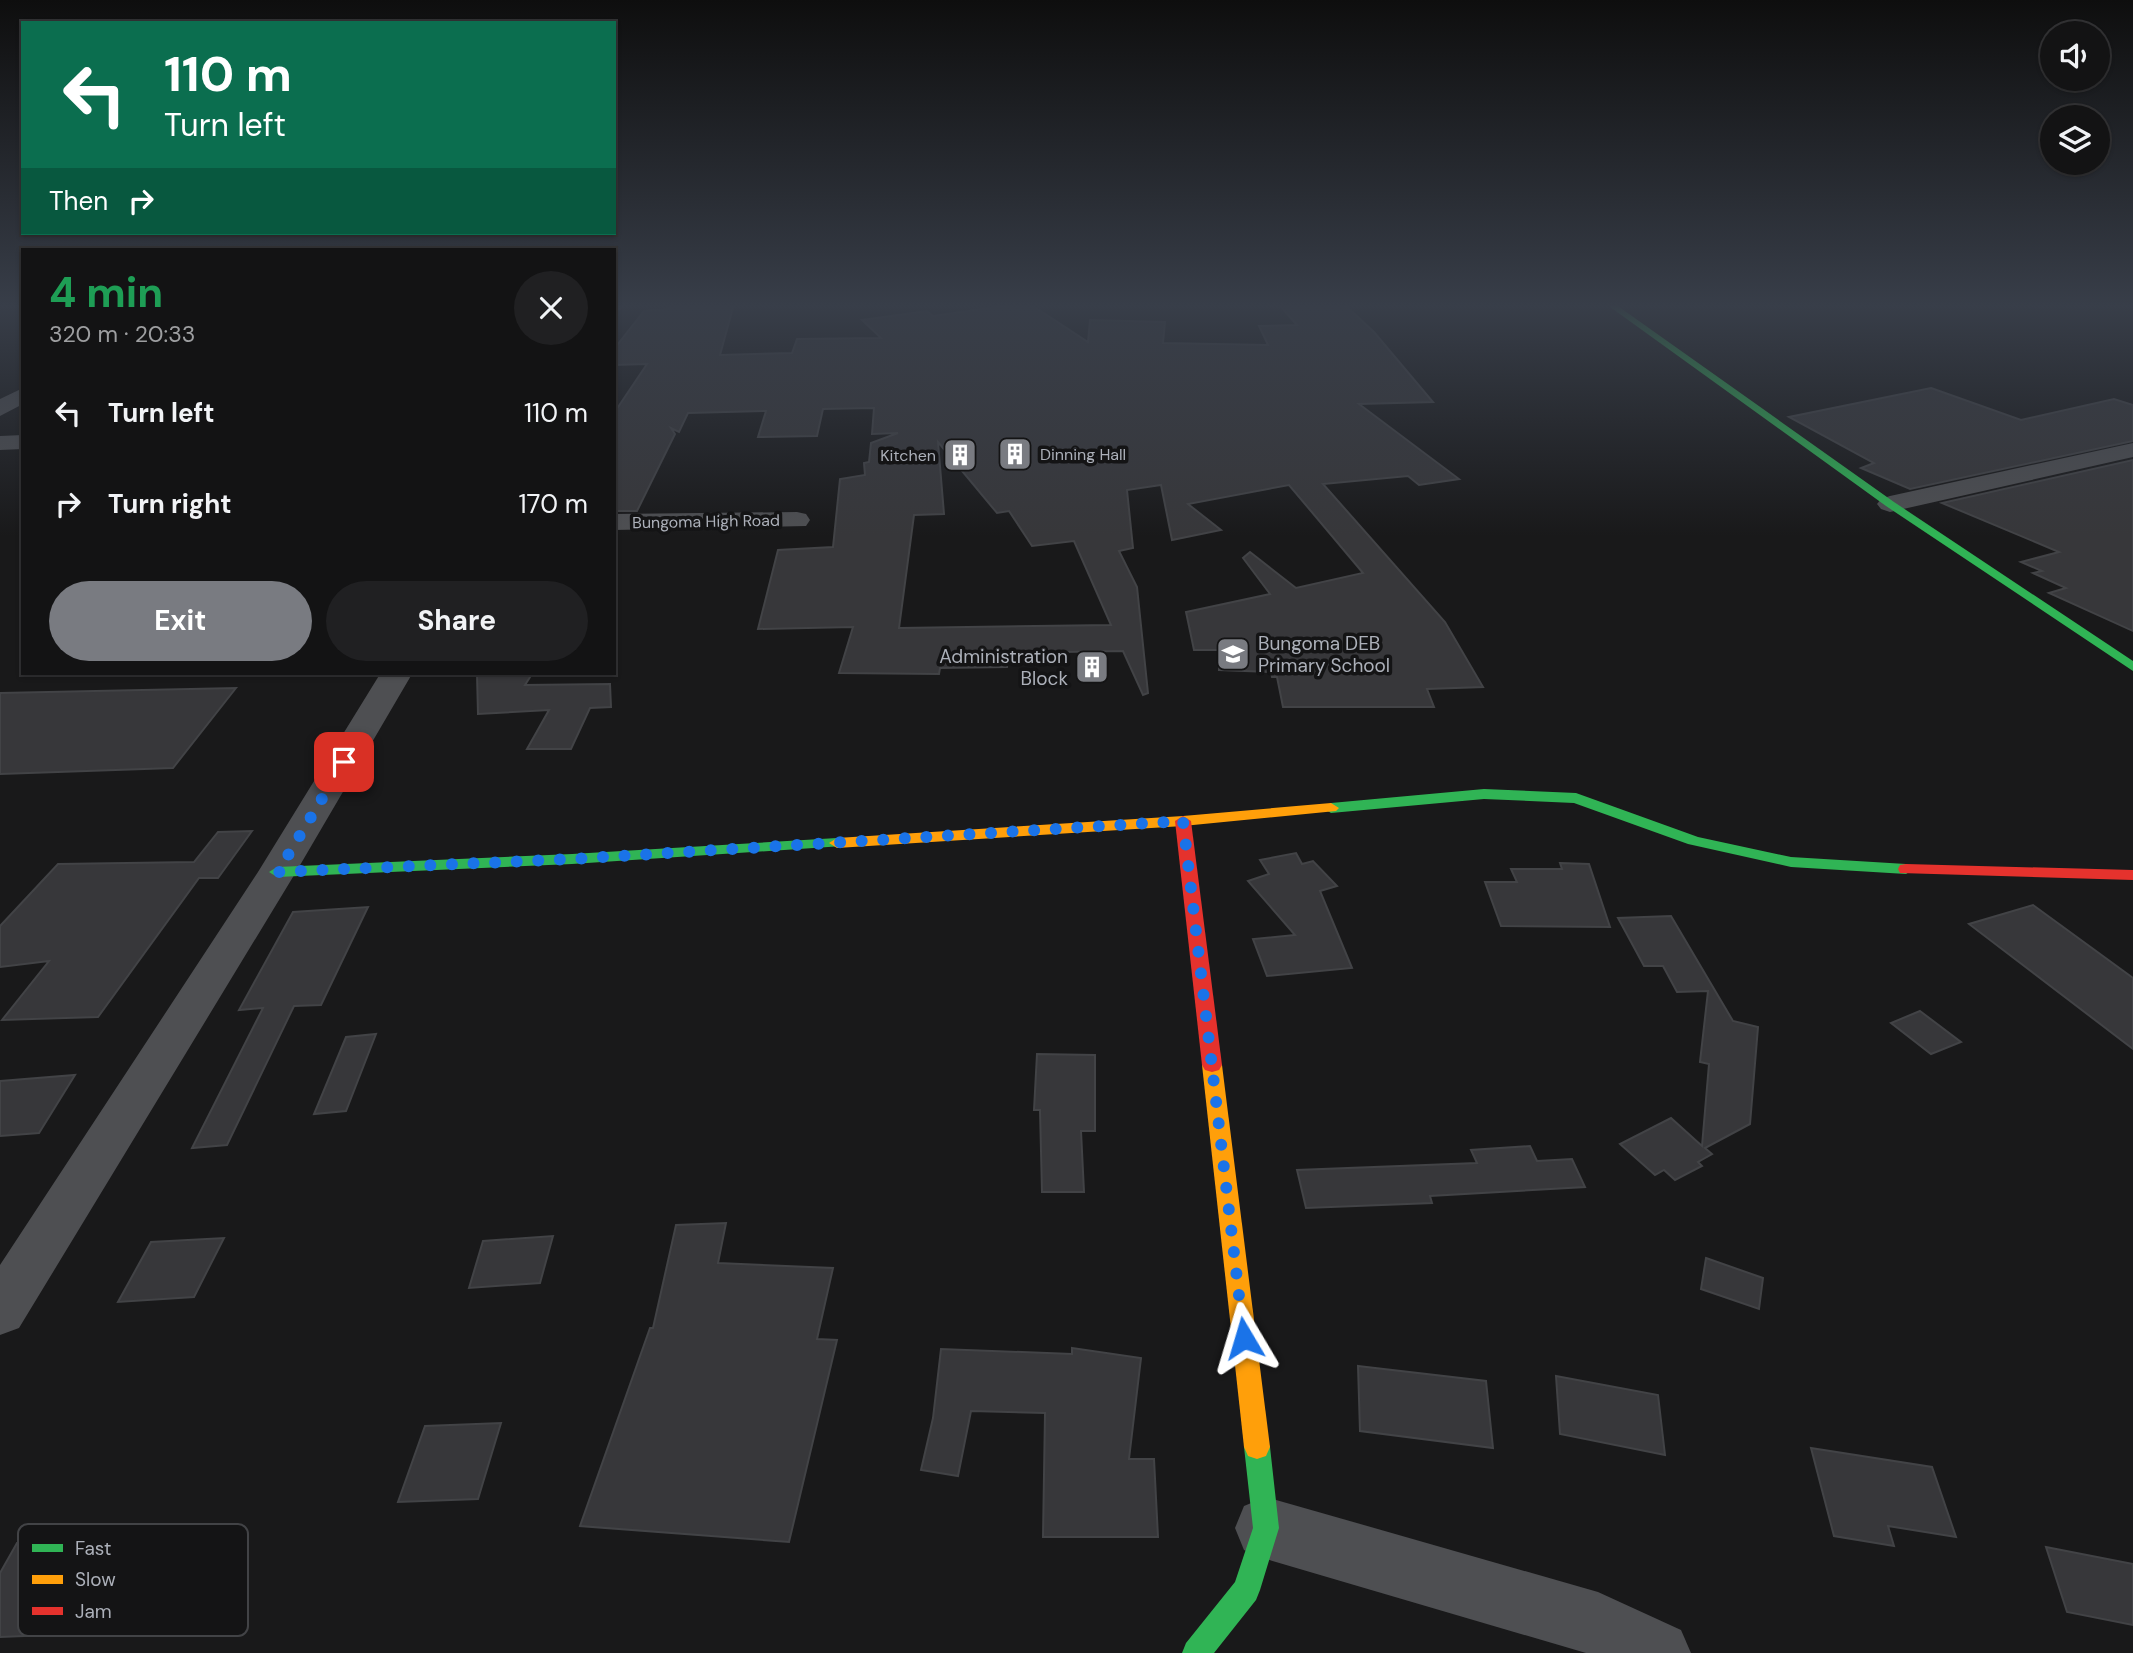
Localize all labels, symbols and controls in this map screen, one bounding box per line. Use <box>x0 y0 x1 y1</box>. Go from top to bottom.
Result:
map controls <box>2040 21 2110 175</box>
button: sound <box>2040 21 2110 91</box>
text: 110 m <box>164 42 292 106</box>
icon: left <box>49 49 140 140</box>
text: Turn left <box>164 104 286 146</box>
button: layers <box>2040 105 2110 175</box>
icon: right <box>122 182 160 220</box>
text: Then <box>49 184 108 218</box>
text: 4 min <box>49 265 163 320</box>
button: close <box>514 271 588 345</box>
text: 320 m · 20:33 <box>49 319 195 349</box>
icon: left <box>49 394 87 432</box>
text: Turn left <box>108 396 215 430</box>
text: 110 m <box>524 396 588 430</box>
building icon: Dinning Hall <box>996 435 1034 473</box>
building icon: Kitchen <box>941 436 979 474</box>
place label: Dinning Hall <box>1040 444 1126 465</box>
place label: Kitchen <box>880 445 936 466</box>
icon: right <box>49 485 87 523</box>
text: Turn right <box>108 487 232 521</box>
text: 170 m <box>519 487 588 521</box>
street label: Bungoma High Road <box>632 510 780 533</box>
button: Exit <box>49 581 312 661</box>
button: Share <box>326 581 588 661</box>
place label: Bungoma DEB Primary School <box>1258 631 1390 678</box>
school or university icon: Bungoma DEB Primary School <box>1214 635 1252 673</box>
place label: Administration Block <box>939 644 1068 691</box>
building icon: Administration Block <box>1073 648 1111 686</box>
pin <box>314 732 374 792</box>
icon: arrive <box>325 743 363 781</box>
position arrow <box>1207 1301 1281 1375</box>
legend <box>18 1524 248 1636</box>
text: Fast <box>75 1536 111 1561</box>
text: Slow <box>75 1567 116 1592</box>
text: Jam <box>75 1599 112 1624</box>

